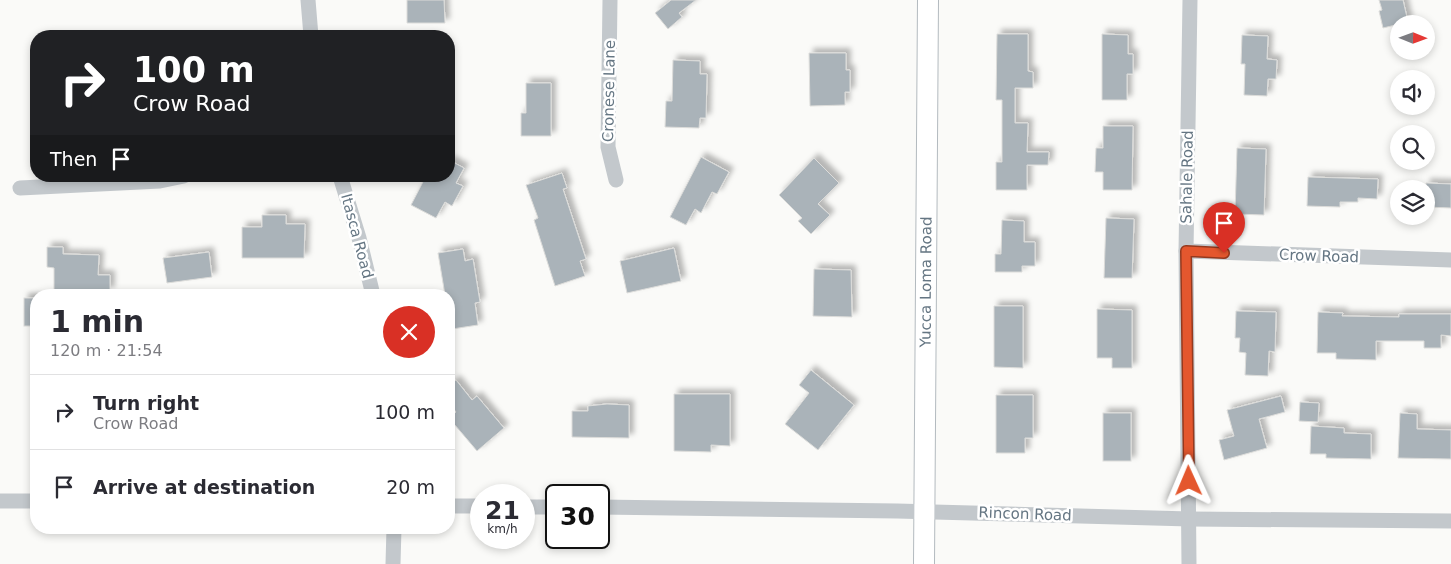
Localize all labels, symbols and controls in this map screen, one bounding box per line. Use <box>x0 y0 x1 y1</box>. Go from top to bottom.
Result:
north arrow <box>1390 15 1435 60</box>
map controls <box>1390 15 1435 225</box>
street label: Cronese Lane <box>599 40 619 142</box>
icon: right <box>50 50 115 115</box>
text: 100 m <box>133 50 255 90</box>
button: sound <box>1390 70 1435 115</box>
text: Crow Road <box>133 91 251 116</box>
button: search <box>1390 125 1435 170</box>
street label: Sahale Road <box>1177 130 1197 224</box>
icon: arrive <box>107 145 135 173</box>
text: Then <box>50 148 97 170</box>
button: layers <box>1390 180 1435 225</box>
street label: Itasca Road <box>337 192 377 280</box>
pin <box>1203 202 1245 253</box>
icon: arrive <box>1210 209 1238 237</box>
street label: Yucca Loma Road <box>917 216 935 349</box>
street label: Crow Road <box>1279 246 1359 266</box>
text: 1 min <box>50 304 144 339</box>
button: close <box>383 306 435 358</box>
text: 120 m · 21:54 <box>50 341 163 360</box>
text: Turn right <box>93 392 199 414</box>
icon: right <box>50 398 78 426</box>
text: 100 m <box>374 401 435 423</box>
text: Crow Road <box>93 414 179 433</box>
position arrow <box>1162 454 1214 506</box>
icon: arrive <box>50 473 78 501</box>
text: Arrive at destination <box>93 476 315 498</box>
text: 20 m <box>386 476 435 498</box>
speed limit sign: 30 <box>545 484 610 549</box>
text: 21 <box>485 496 520 525</box>
street label: Rincon Road <box>978 503 1072 525</box>
text: km/h <box>487 522 518 536</box>

